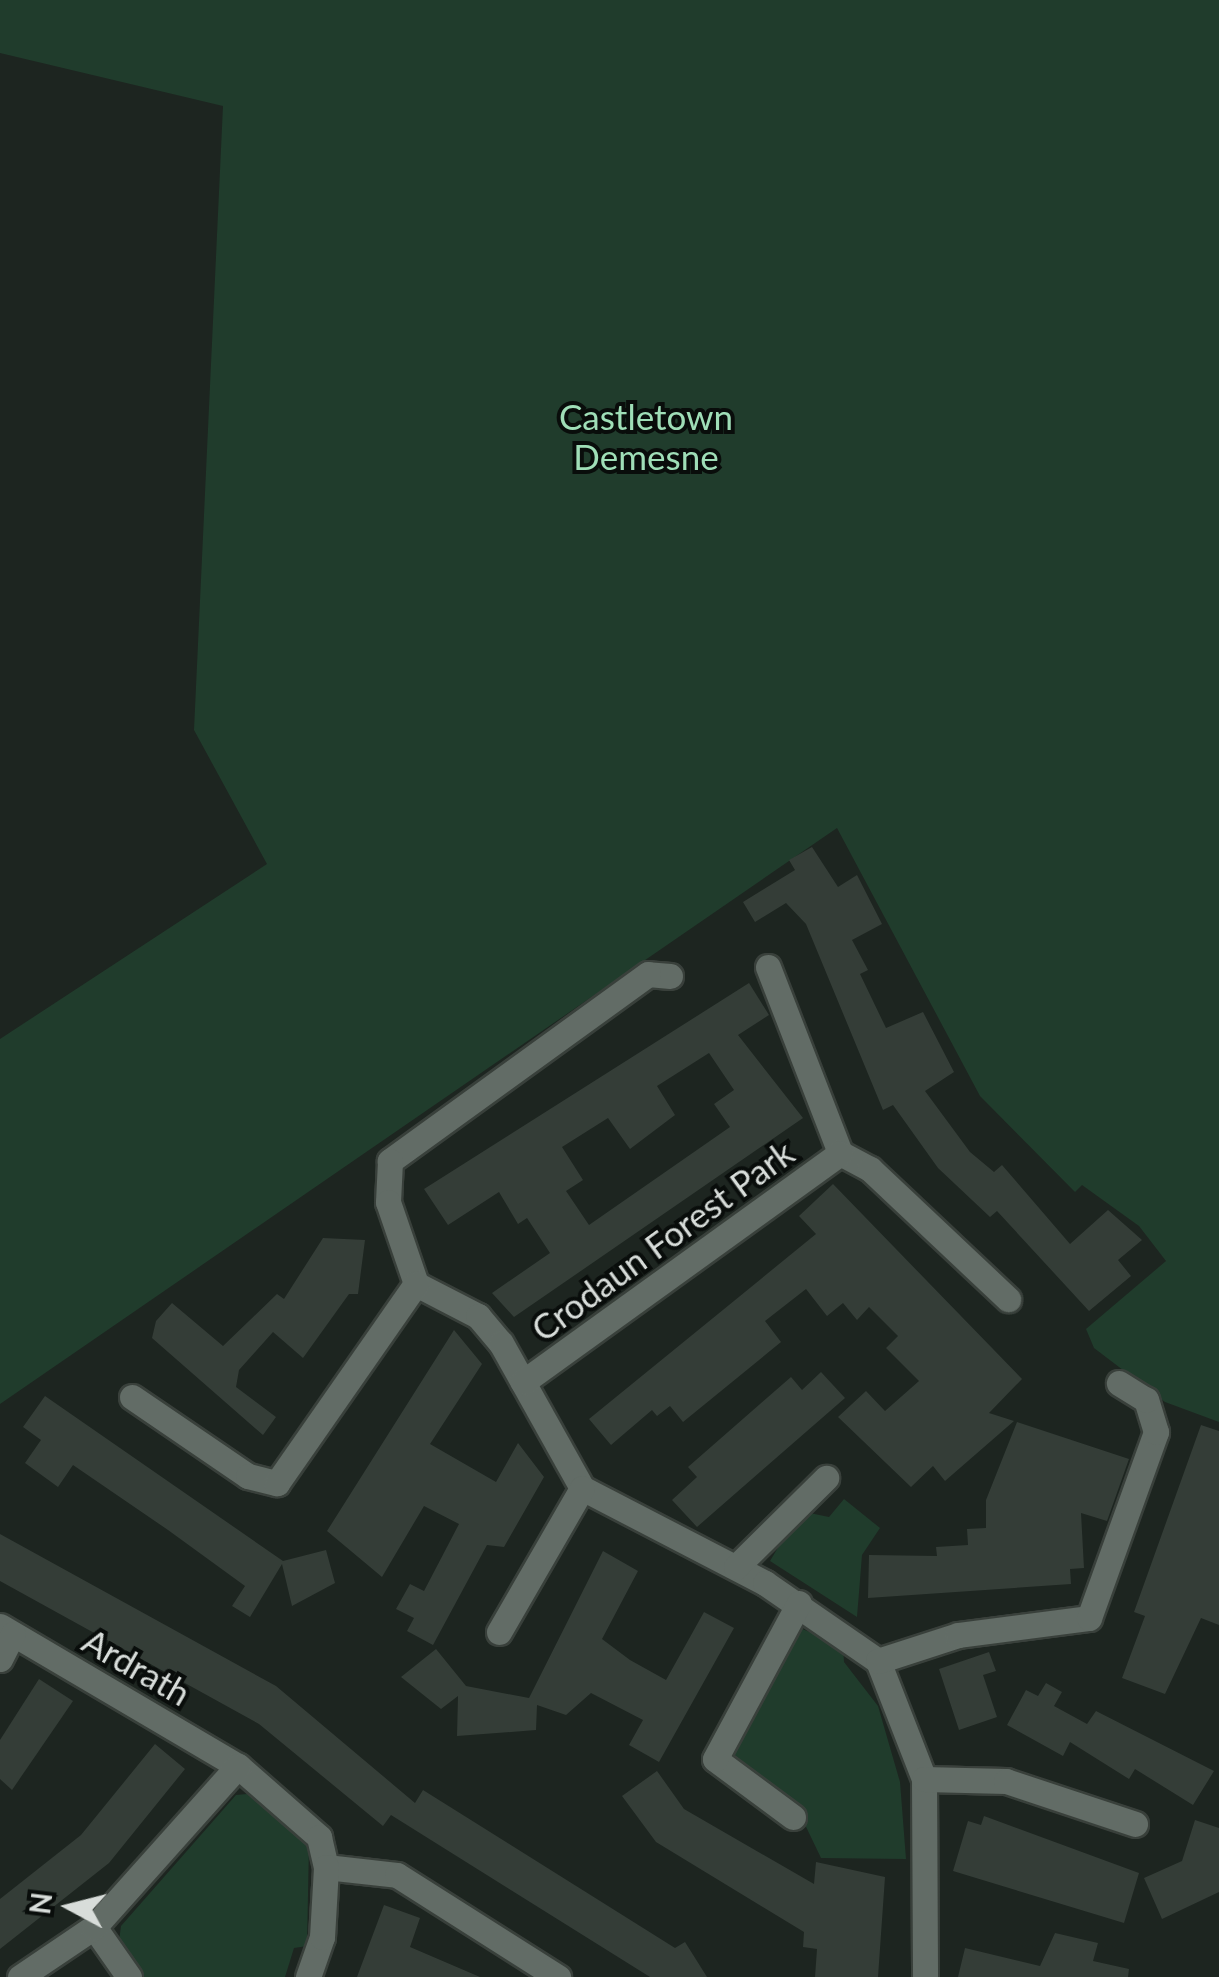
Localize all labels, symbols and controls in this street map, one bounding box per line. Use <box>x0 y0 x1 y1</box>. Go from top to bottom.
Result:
park label: Castletown Demesne <box>559 395 733 477</box>
street label: Crodaun Forest Park <box>523 1131 801 1349</box>
street label: Ardrath <box>76 1619 198 1713</box>
north arrow <box>20 1857 120 1957</box>
text: N <box>22 1891 58 1916</box>

